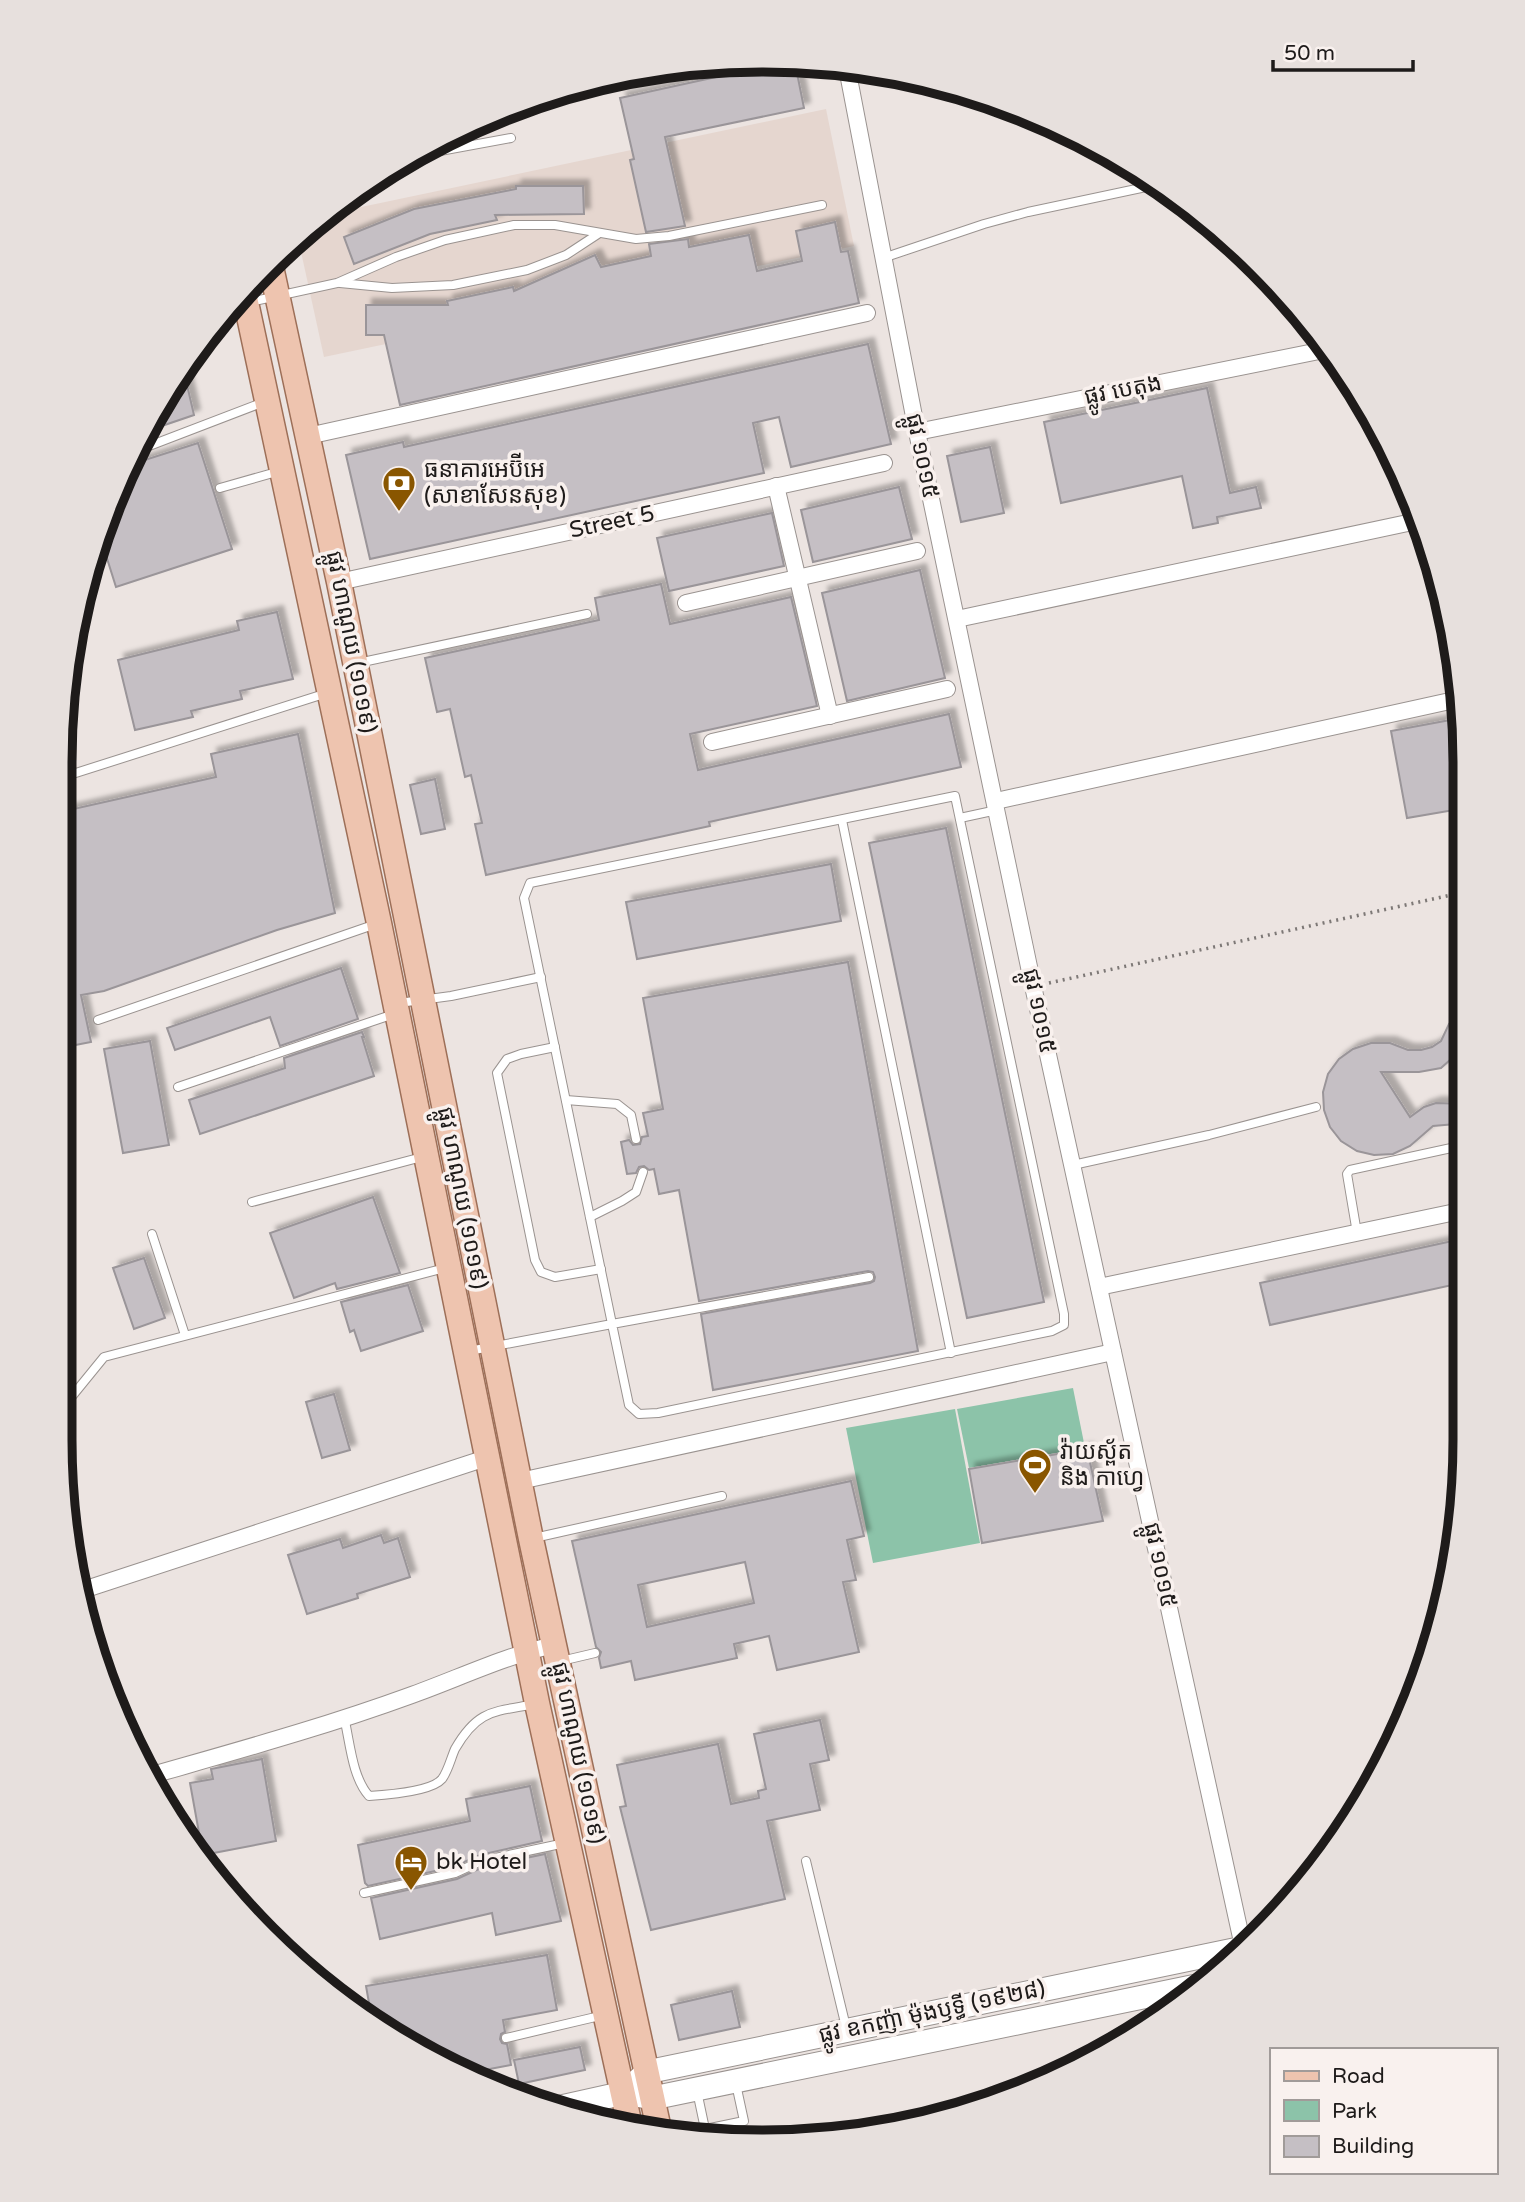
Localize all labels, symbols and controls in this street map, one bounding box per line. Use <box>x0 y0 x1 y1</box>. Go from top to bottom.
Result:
scale bar <box>1273 28 1413 72</box>
text: 50 m <box>1284 41 1335 66</box>
street label: ផ្លូវ បេតុង <box>1082 369 1166 418</box>
street label: ផ្លូវ ១០១៥ <box>893 411 945 503</box>
place label: ធនាគារអេប៊ីអេ (សាខាសែនសុខ) <box>424 452 566 510</box>
bank icon: ធនាគារអេប៊ីអេ (សាខាសែនសុខ) <box>380 464 418 513</box>
street label: Street 5 <box>567 499 657 545</box>
street label: ផ្លូវ ហាណូយ (១០១៩) <box>313 548 382 737</box>
street label: ផ្លូវ ១០១៥ <box>1010 966 1062 1058</box>
street label: ផ្លូវ ហាណូយ (១០១៩) <box>424 1104 493 1293</box>
place label: វ៉ាយស្ព័ត និង កាហ្វេ <box>1060 1437 1144 1492</box>
sports icon: វ៉ាយស្ព័ត និង កាហ្វេ <box>1016 1446 1054 1495</box>
street label: ផ្លូវ ១០១៥ <box>1131 1520 1183 1612</box>
street label: ផ្លូវ ហាណូយ (១០១៩) <box>538 1659 611 1848</box>
hotel icon: bk Hotel <box>392 1843 430 1892</box>
place label: bk Hotel <box>436 1848 527 1876</box>
street label: ផ្លូវ ឧកញ៉ា ម៉ុងឫទ្ធី (១៩២៨) <box>816 1974 1049 2056</box>
legend <box>1270 2048 1497 2174</box>
text: Road <box>1332 2064 1385 2089</box>
text: Park <box>1332 2099 1377 2124</box>
text: Building <box>1332 2134 1414 2159</box>

